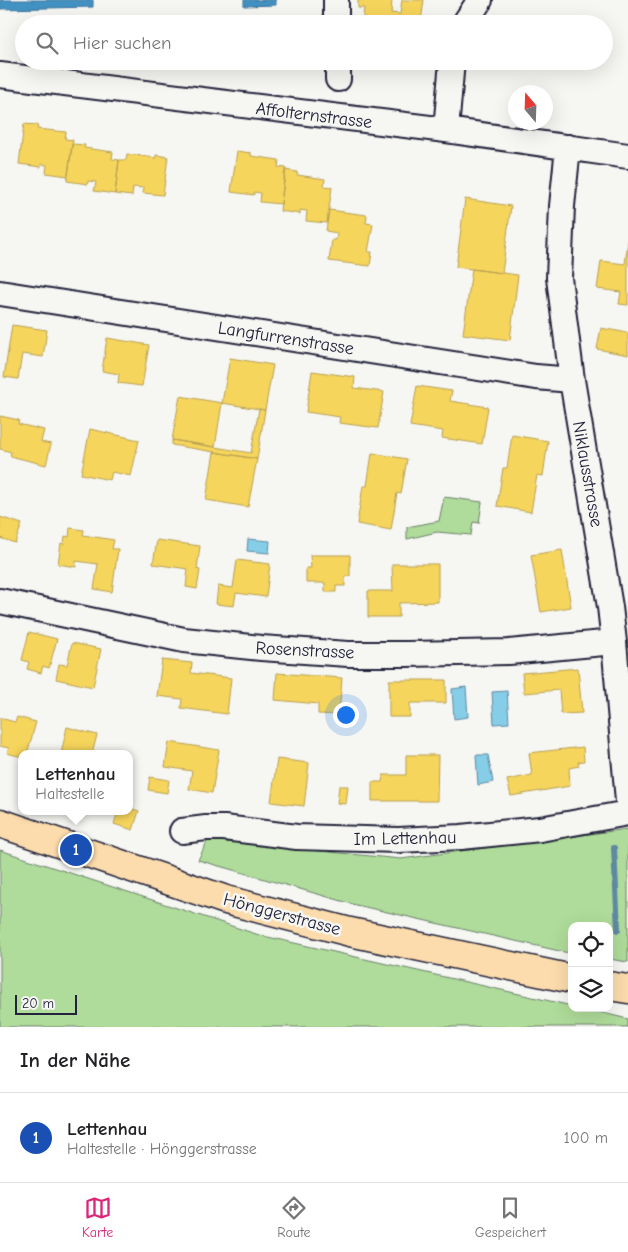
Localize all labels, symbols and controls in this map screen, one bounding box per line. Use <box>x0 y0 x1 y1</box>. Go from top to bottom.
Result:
search box <box>15 15 613 70</box>
icon: search <box>33 29 61 57</box>
text: Hier suchen <box>73 32 171 54</box>
north arrow <box>508 85 553 130</box>
street label: Affolternstrasse <box>255 98 373 133</box>
street label: Langfurrenstrasse <box>216 317 355 360</box>
street label: Niklausstrasse <box>568 419 607 529</box>
street label: Rosenstrasse <box>255 637 355 664</box>
your location <box>333 702 359 728</box>
popup <box>18 750 133 815</box>
text: Lettenhau <box>35 763 116 785</box>
text: Haltestelle <box>35 785 105 803</box>
street label: Im Lettenhau <box>354 827 456 850</box>
pin: 1 <box>60 831 92 869</box>
street label: Hönggerstrasse <box>221 889 343 940</box>
map controls <box>568 922 613 1012</box>
button: locate <box>568 922 613 967</box>
button: layers <box>568 967 613 1012</box>
scale bar <box>15 992 78 1015</box>
text: 20 m <box>22 995 54 1012</box>
text: In der Nähe <box>20 1048 130 1072</box>
text: Lettenhau <box>67 1118 147 1140</box>
text: 1 <box>33 1129 39 1147</box>
text: 100 m <box>564 1129 608 1147</box>
text: Haltestelle · Hönggerstrasse <box>67 1140 257 1158</box>
tab: Karte <box>82 1194 113 1241</box>
tab: Route <box>277 1194 311 1241</box>
tab: Gespeichert <box>475 1194 546 1241</box>

